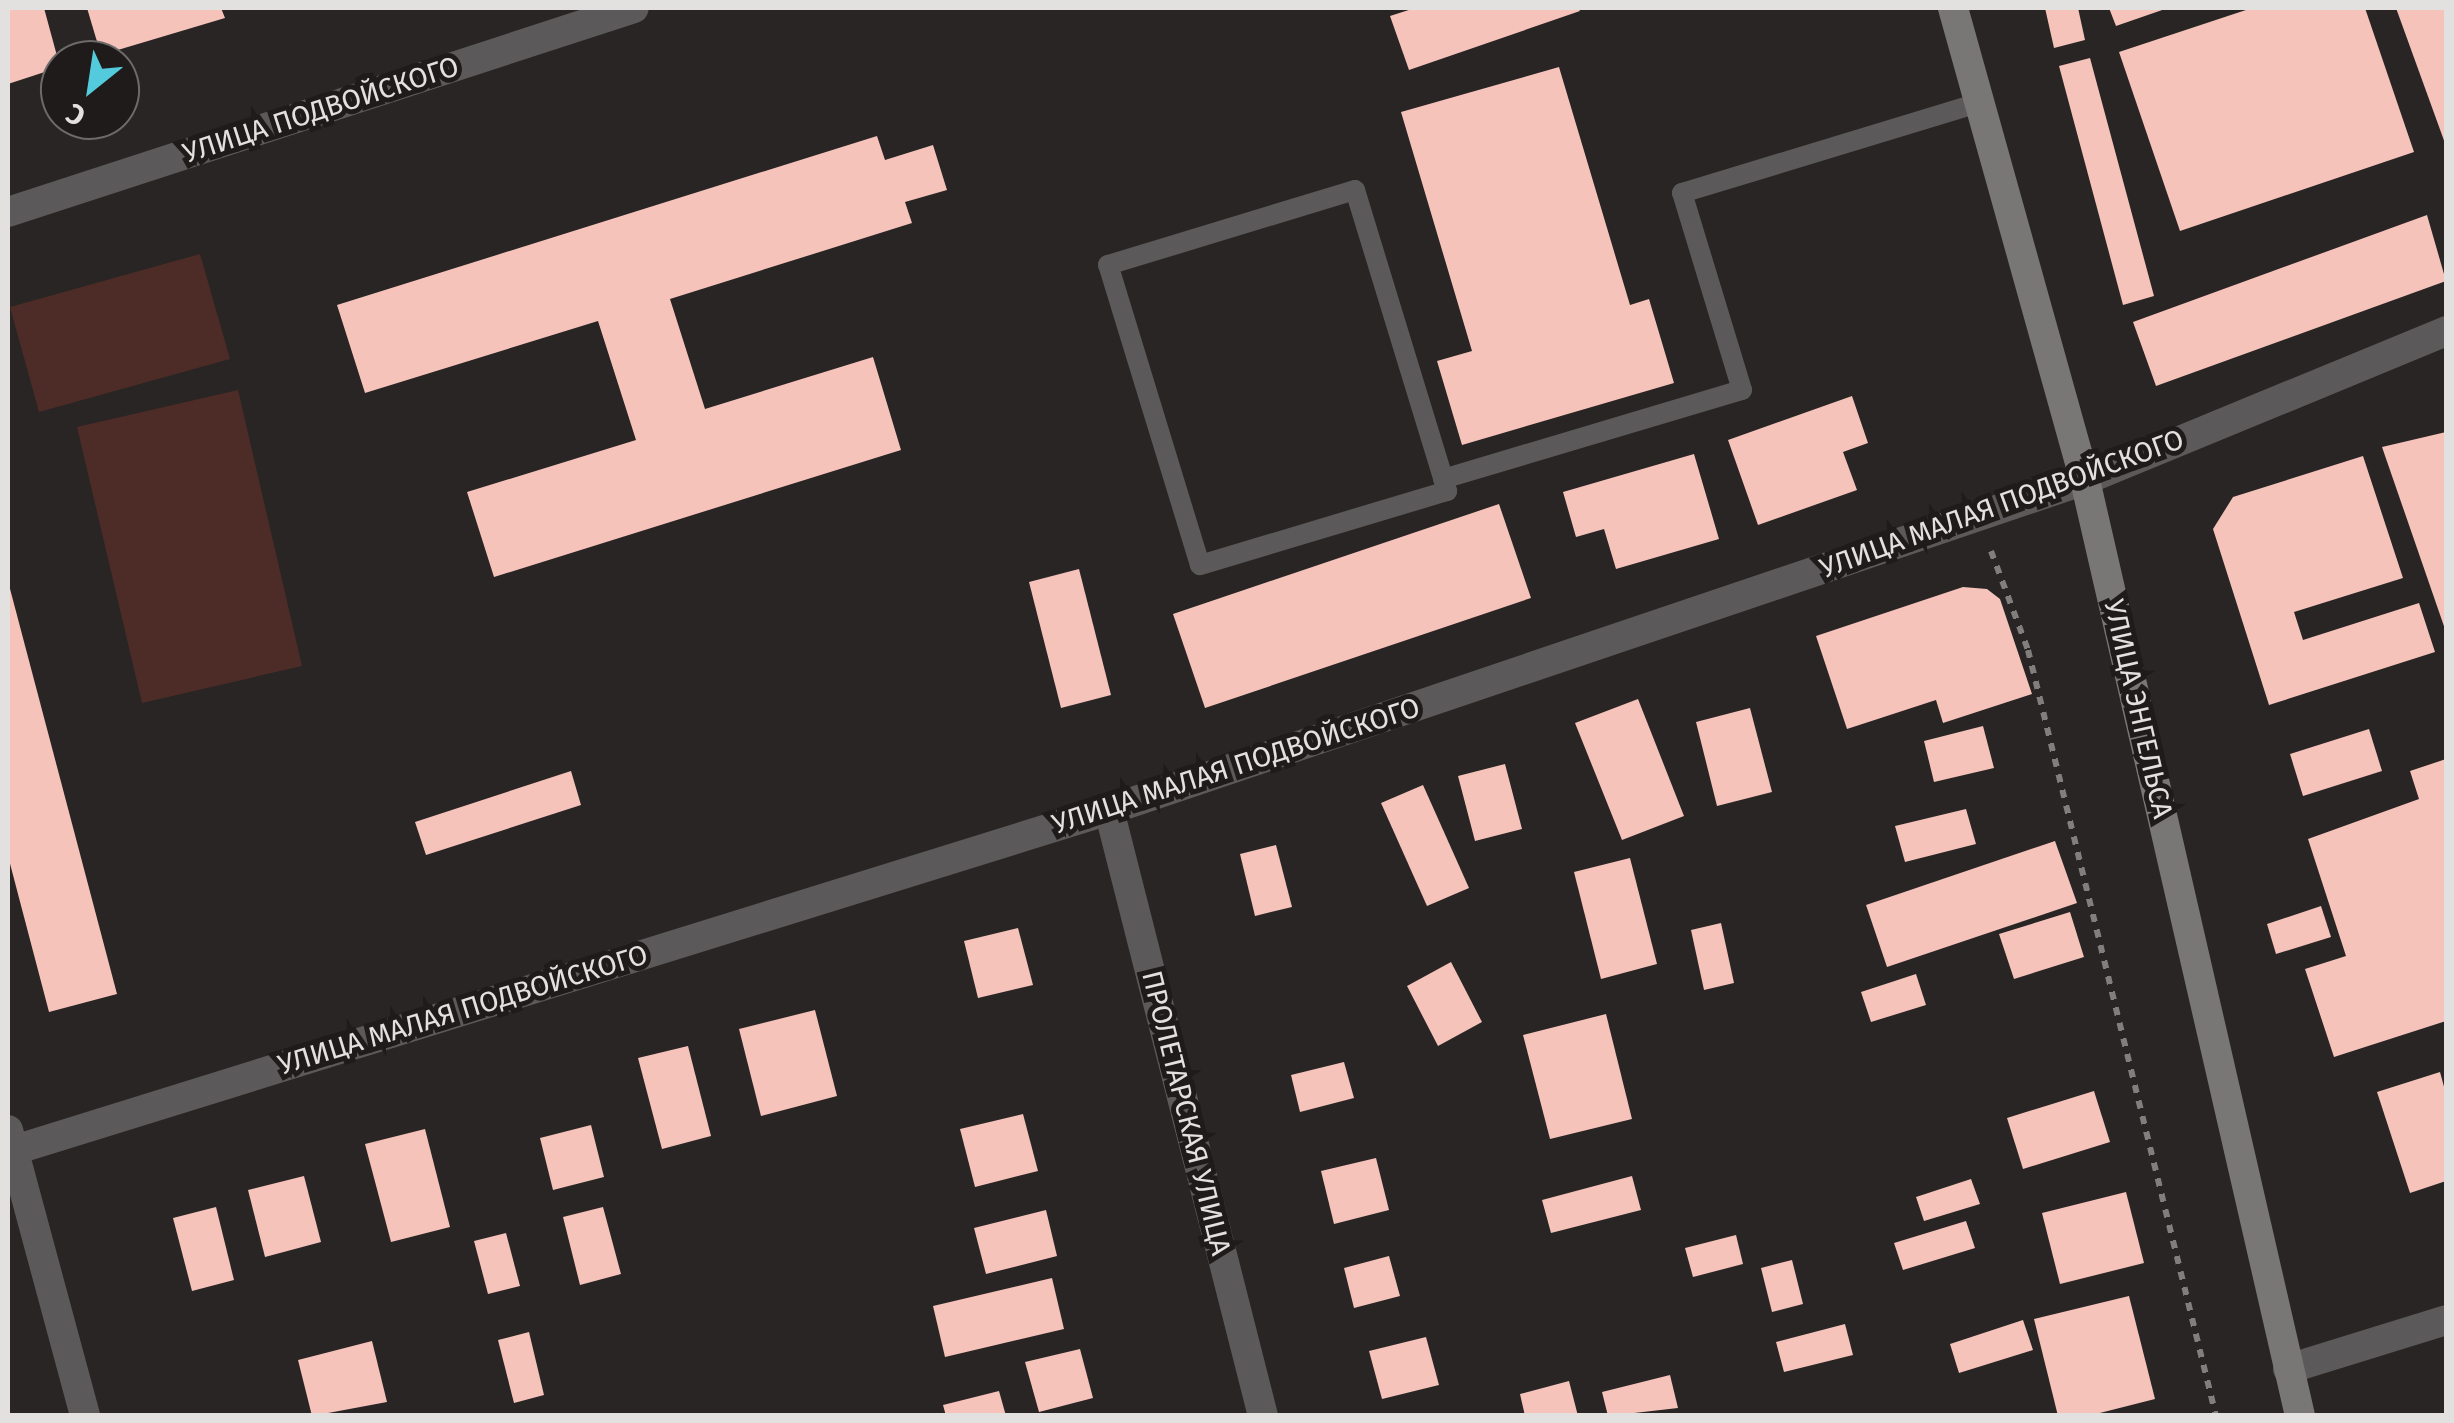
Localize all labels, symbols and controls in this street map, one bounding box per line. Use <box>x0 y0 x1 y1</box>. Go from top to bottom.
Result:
north arrow <box>40 40 140 140</box>
street label: УЛИЦА ПОДВОЙСКОГО <box>179 50 463 170</box>
text: С <box>61 96 91 133</box>
street label: УЛИЦА МАЛАЯ ПОДВОЙСКОГО <box>1816 422 2188 586</box>
street label: УЛИЦА ЭНГЕЛЬСА <box>2096 596 2180 822</box>
street label: УЛИЦА МАЛАЯ ПОДВОЙСКОГО <box>1048 691 1424 841</box>
street label: УЛИЦА МАЛАЯ ПОДВОЙСКОГО <box>274 938 652 1082</box>
street label: ПРОЛЕТАРСКАЯ УЛИЦА <box>1134 967 1238 1259</box>

